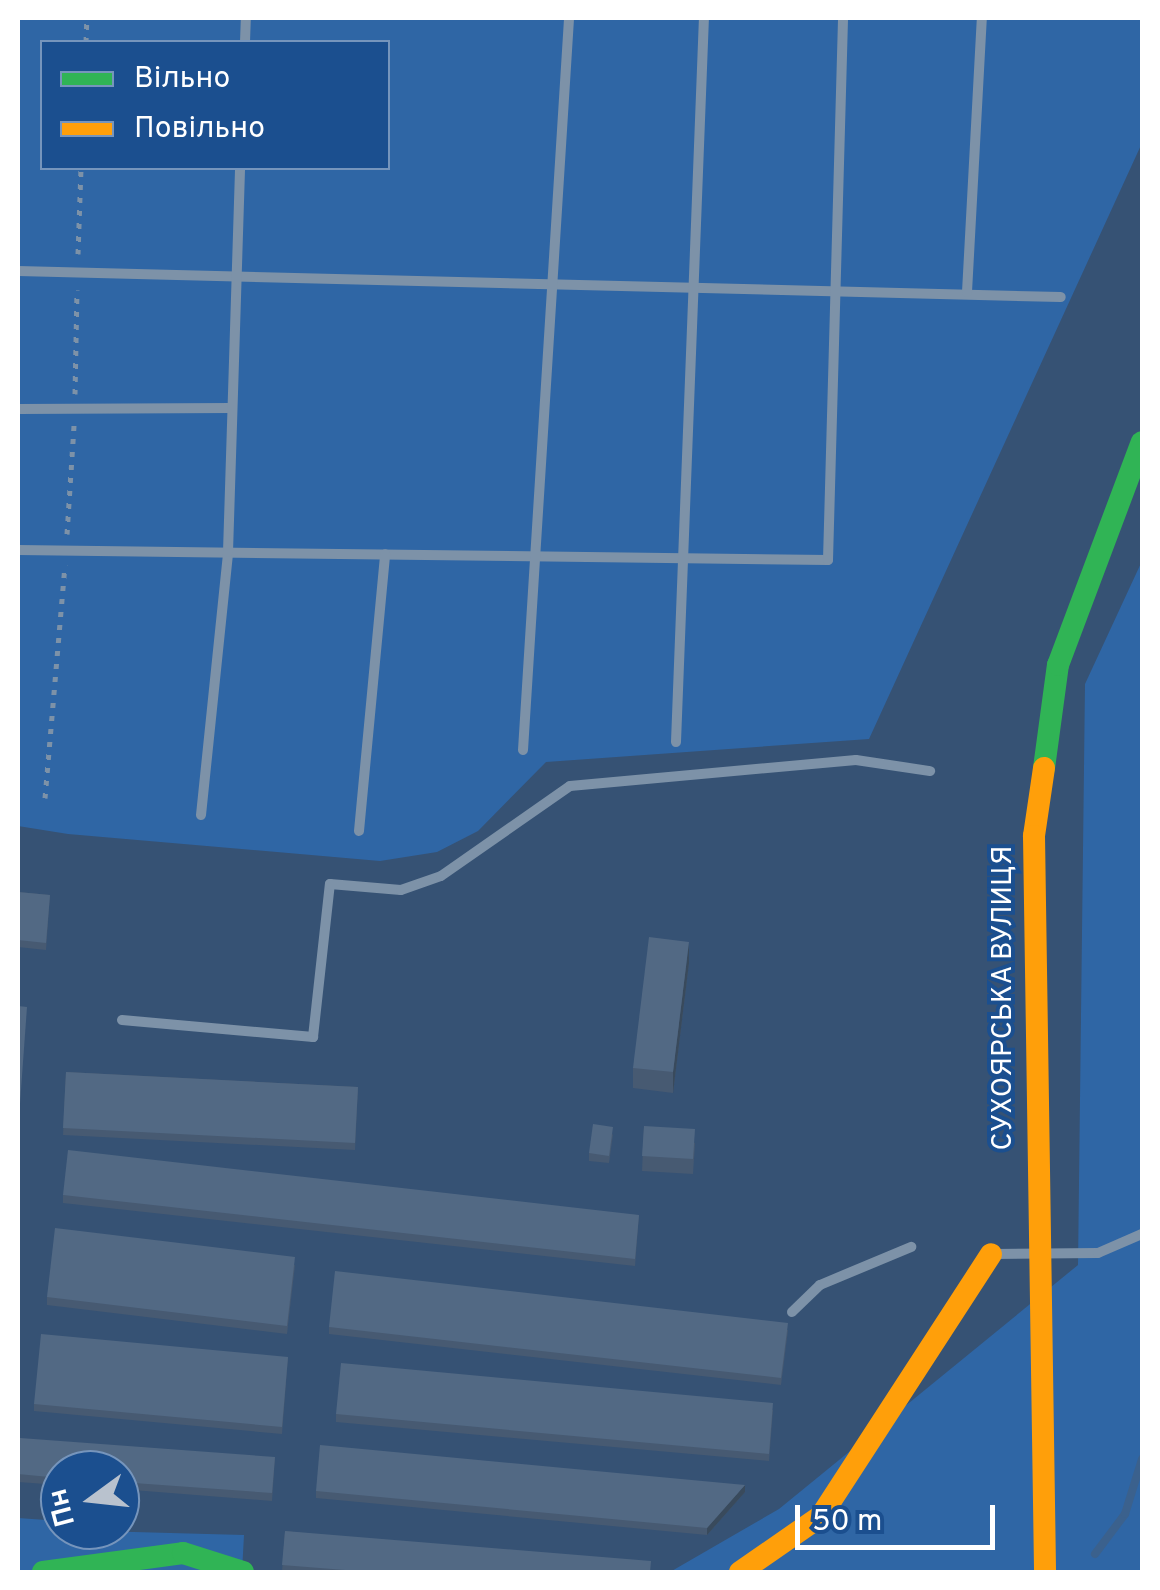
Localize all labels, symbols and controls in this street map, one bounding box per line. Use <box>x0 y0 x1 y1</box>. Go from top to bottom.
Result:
legend <box>40 40 390 170</box>
text: Вільно <box>134 61 230 98</box>
text: Повільно <box>134 111 265 148</box>
street label: СУХОЯРСЬКА ВУЛИЦЯ <box>987 845 1021 1151</box>
north arrow <box>40 1450 140 1550</box>
text: Пн <box>41 1484 85 1530</box>
scale bar <box>800 1485 1000 1547</box>
text: 50 m <box>812 1504 882 1541</box>

